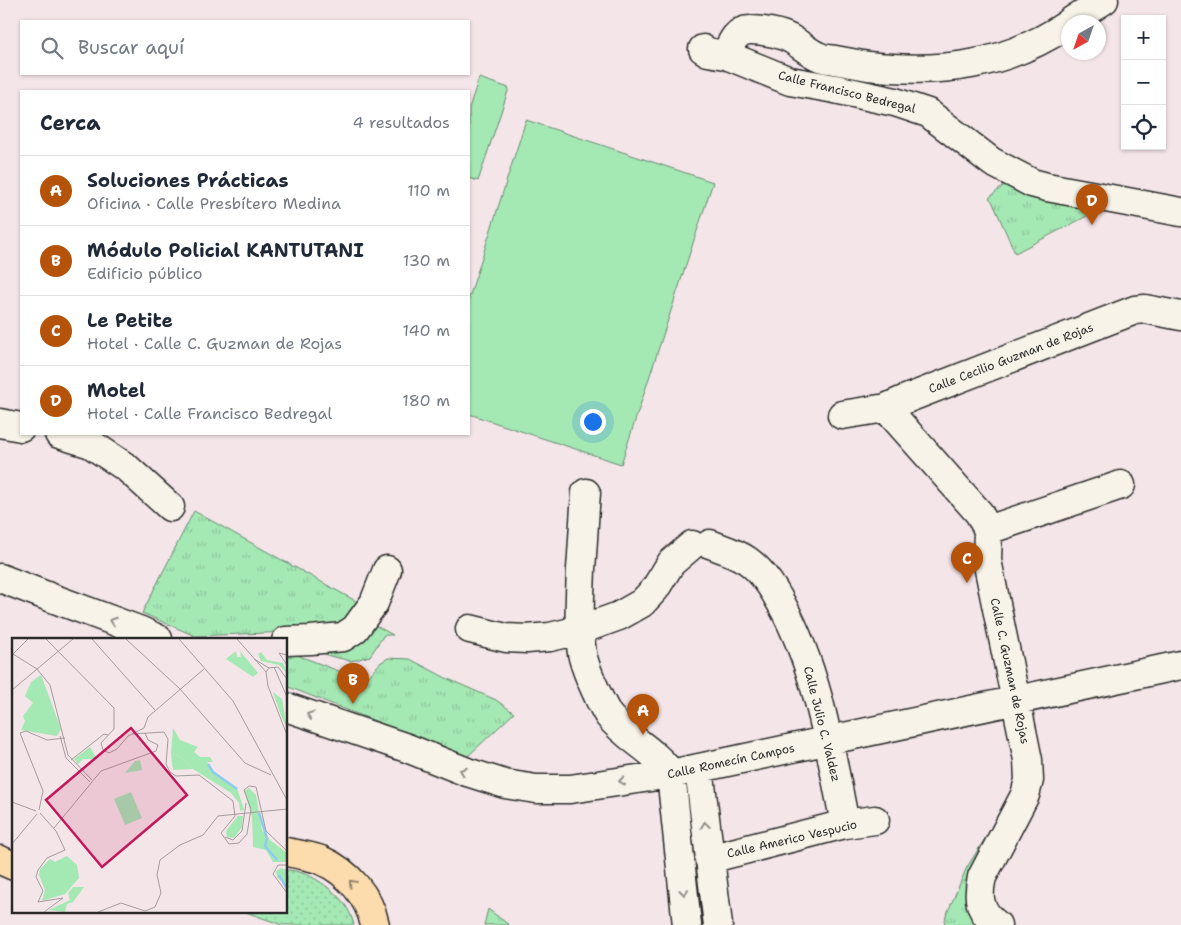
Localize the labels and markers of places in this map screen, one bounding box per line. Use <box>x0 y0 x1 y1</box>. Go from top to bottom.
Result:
pin: D <box>1076 184 1108 225</box>
pin: C <box>951 542 983 583</box>
pin: B <box>337 663 369 704</box>
pin: A <box>627 694 659 735</box>

